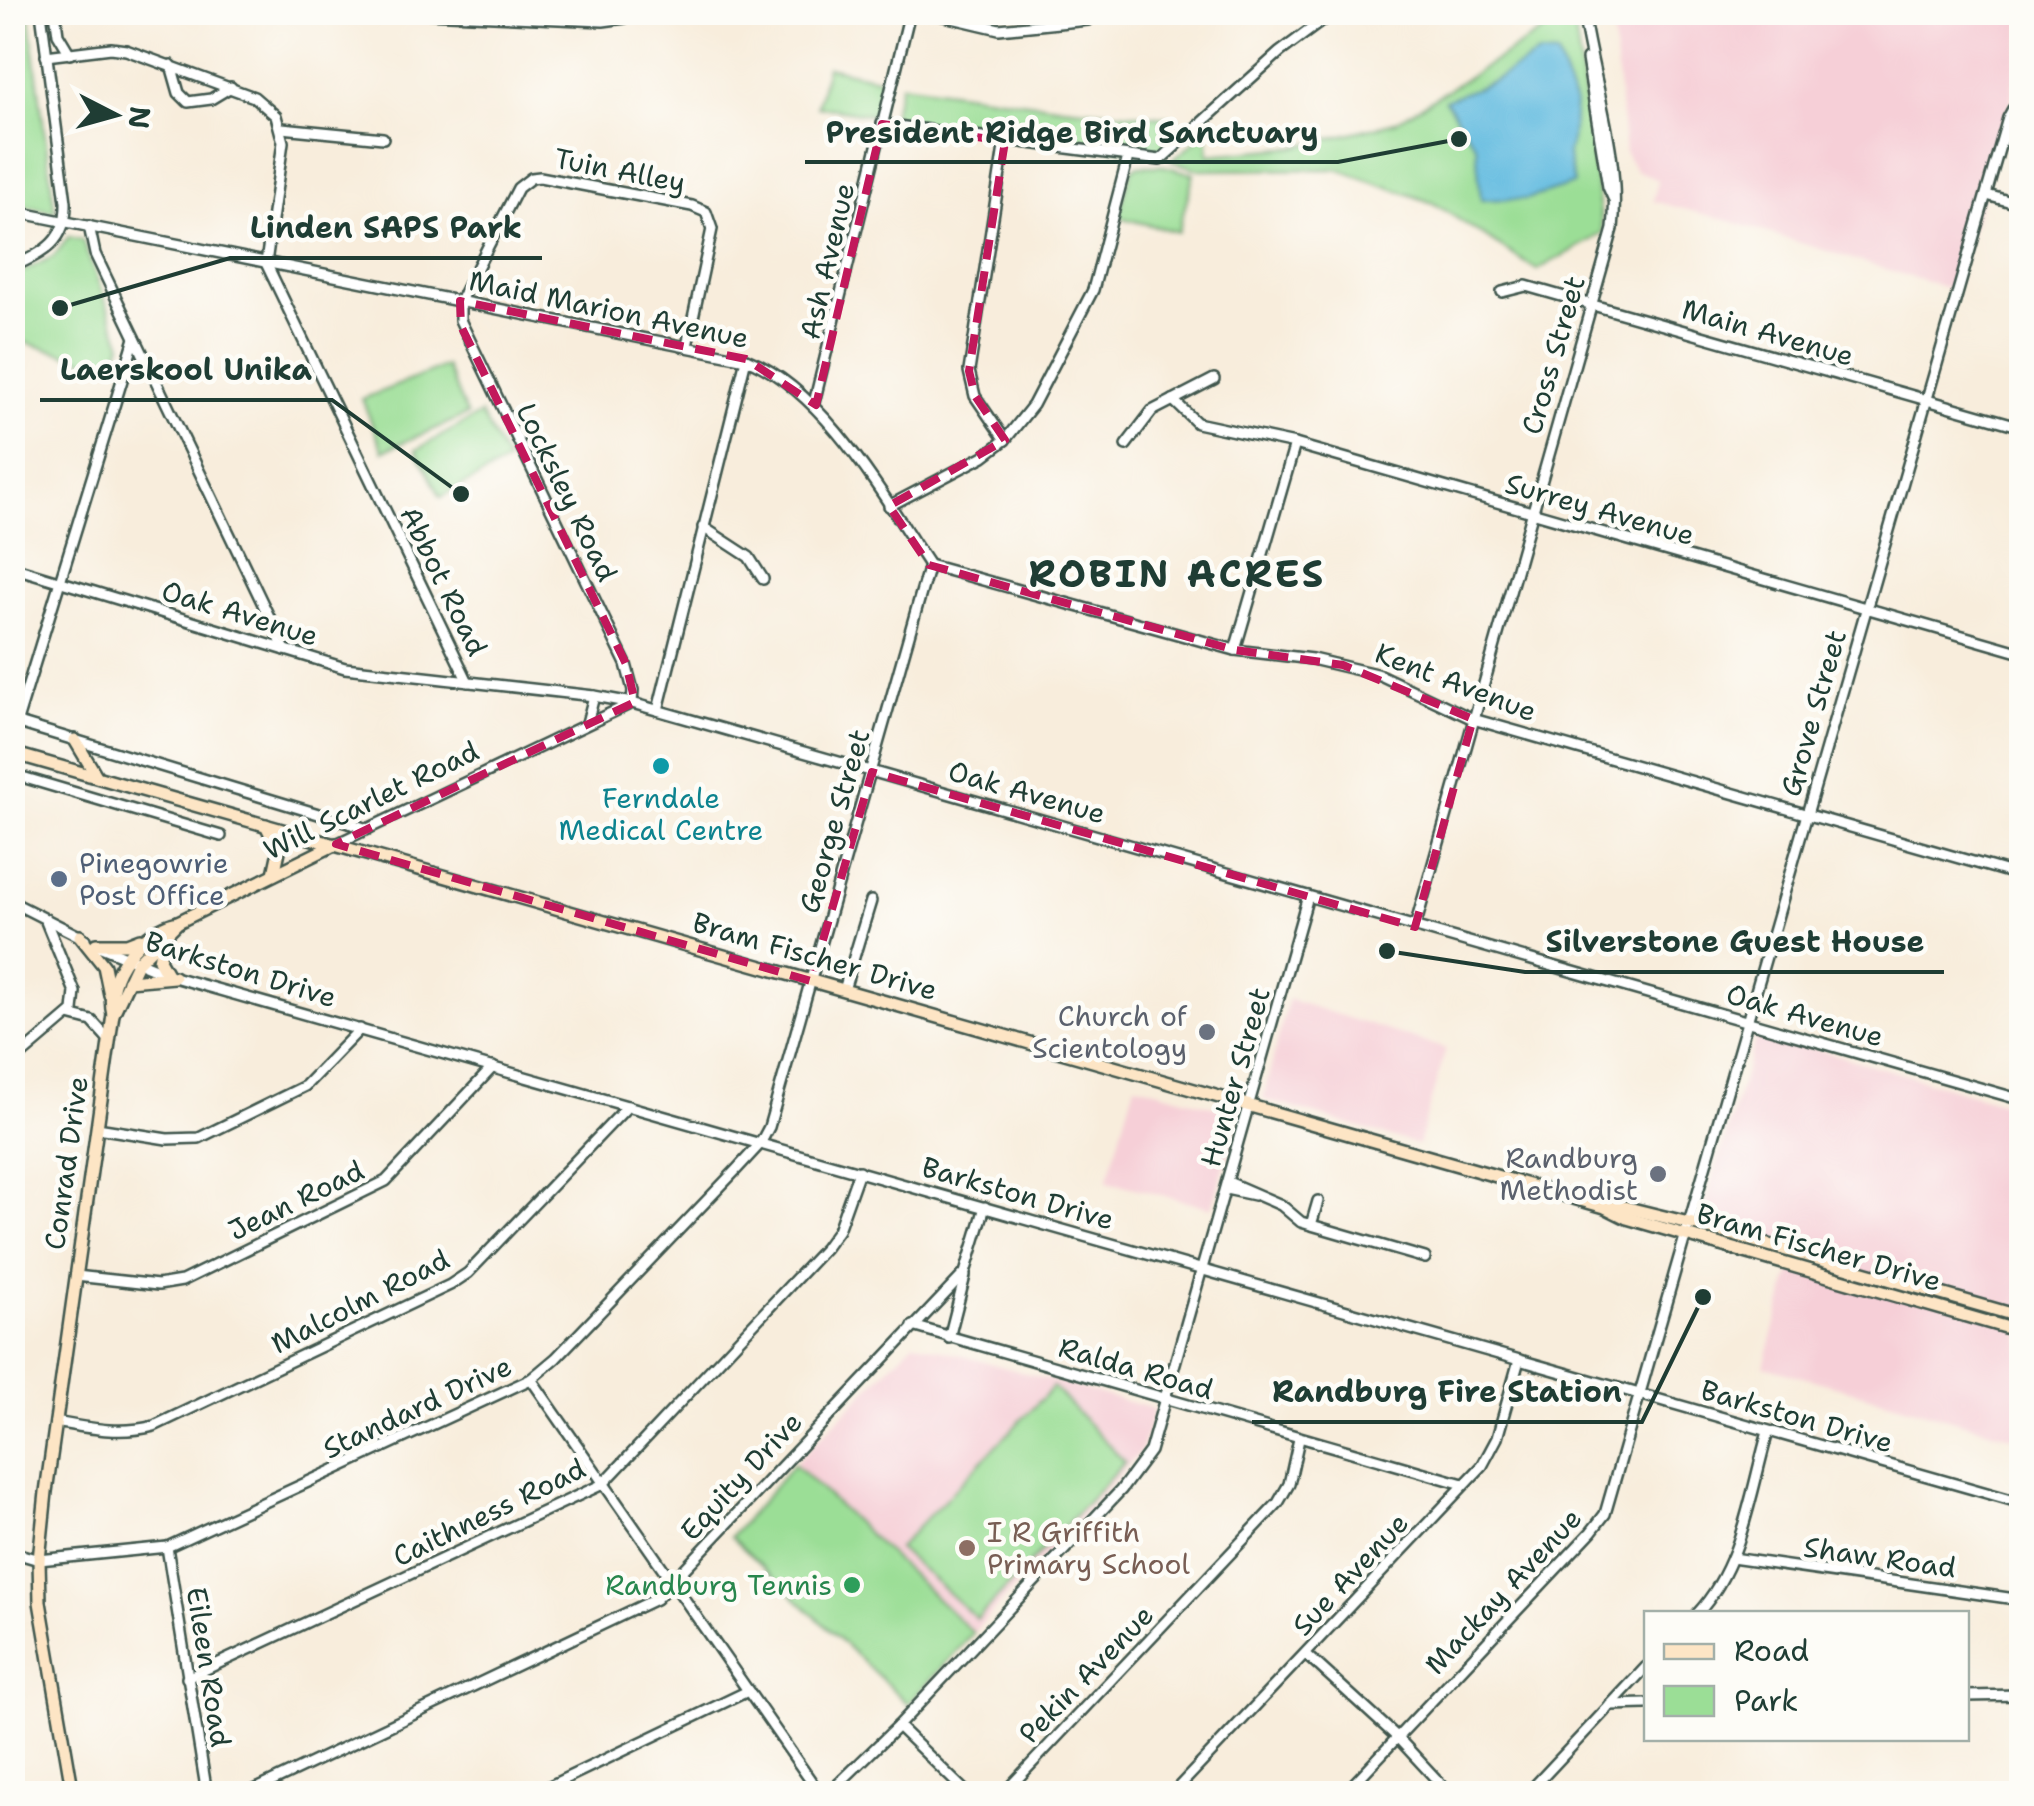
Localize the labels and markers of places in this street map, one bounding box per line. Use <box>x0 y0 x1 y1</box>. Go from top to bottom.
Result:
callout: President Ridge Bird Sanctuary <box>805 102 1338 162</box>
callout: Linden SAPS Park <box>230 198 542 258</box>
callout: Laerskool Unika <box>40 340 332 400</box>
marker: Ferndale Medical Centre <box>650 755 672 777</box>
place label: Ferndale Medical Centre <box>559 779 763 849</box>
place label: Pinegowrie Post Office <box>79 844 229 914</box>
marker: Pinegowrie Post Office <box>48 868 70 890</box>
callout: Silverstone Guest House <box>1525 912 1944 972</box>
place label: Church of Scientology <box>1032 997 1188 1067</box>
marker: Church of Scientology <box>1196 1021 1218 1043</box>
place label: Randburg Methodist <box>1499 1139 1638 1209</box>
marker: Randburg Methodist <box>1647 1163 1669 1185</box>
callout: Randburg Fire Station <box>1252 1362 1642 1422</box>
place label: I R Griffith Primary School <box>987 1513 1190 1583</box>
marker: I R Griffith Primary School <box>956 1537 978 1559</box>
place label: Randburg Tennis <box>605 1566 832 1604</box>
marker: Randburg Tennis <box>841 1574 863 1596</box>

